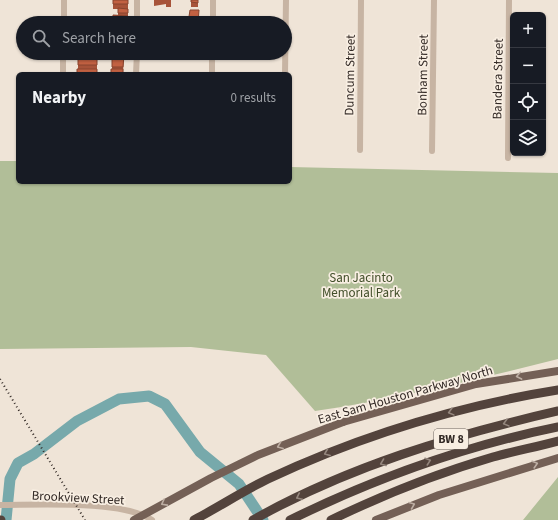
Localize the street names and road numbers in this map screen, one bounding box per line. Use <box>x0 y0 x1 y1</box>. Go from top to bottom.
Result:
street label: Duncum Street <box>340 34 360 116</box>
street label: Bonham Street <box>413 34 433 116</box>
street label: Bandera Street <box>488 38 508 120</box>
street label: East Sam Houston Parkway North <box>316 361 495 429</box>
road number: BW 8 <box>434 429 468 449</box>
street label: Brookview Street <box>31 487 125 509</box>

